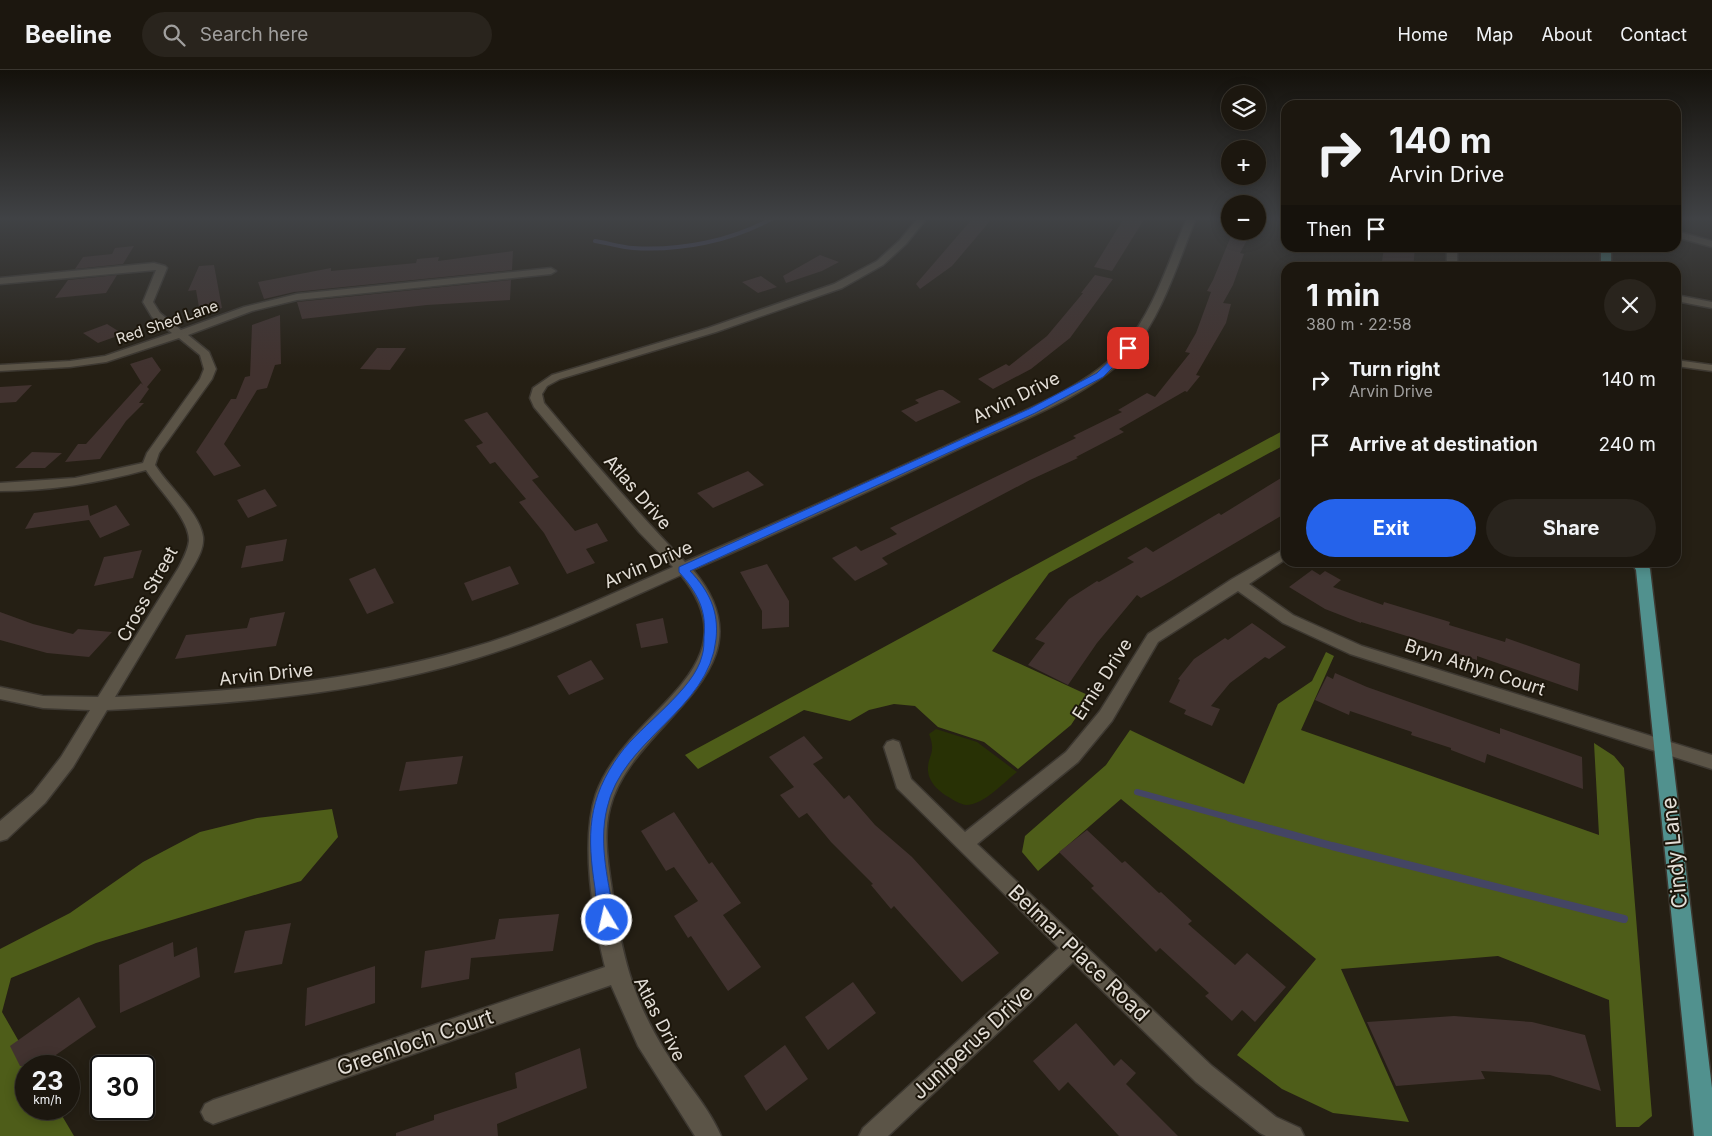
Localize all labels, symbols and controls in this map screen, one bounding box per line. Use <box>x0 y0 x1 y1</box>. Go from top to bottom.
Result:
search box <box>142 12 492 57</box>
text: Beeline <box>25 20 112 49</box>
icon: search <box>160 21 188 49</box>
text: Search here <box>200 23 308 46</box>
text: Home <box>1398 24 1448 45</box>
text: Map <box>1476 24 1513 45</box>
text: About <box>1541 24 1592 45</box>
text: Contact <box>1620 24 1687 45</box>
map controls <box>1221 85 1266 240</box>
button: layers <box>1221 85 1266 130</box>
text: 140 m <box>1389 119 1492 161</box>
icon: right <box>1306 120 1371 185</box>
button: + <box>1221 140 1266 185</box>
text: Arvin Drive <box>1389 161 1504 187</box>
button: − <box>1221 195 1266 240</box>
icon: arrive <box>1362 215 1390 243</box>
text: Then <box>1306 218 1352 241</box>
text: 1 min <box>1306 277 1380 313</box>
button: close <box>1604 279 1656 331</box>
street label: Red Shed Lane <box>113 296 221 348</box>
text: 380 m · 22:58 <box>1306 314 1412 334</box>
pin <box>1107 327 1149 369</box>
icon: arrive <box>1114 334 1142 362</box>
text: Turn right <box>1349 358 1440 381</box>
icon: right <box>1306 366 1334 394</box>
street label: Arvin Drive <box>969 367 1063 427</box>
text: 140 m <box>1602 368 1656 391</box>
text: Arvin Drive <box>1349 381 1433 401</box>
icon: arrive <box>1306 431 1334 459</box>
text: Arrive at destination <box>1349 433 1538 456</box>
text: 240 m <box>1598 433 1656 456</box>
street label: Atlas Drive <box>600 451 676 533</box>
button: Exit <box>1306 499 1476 557</box>
button: Share <box>1486 499 1656 557</box>
street label: Arvin Drive <box>600 536 696 592</box>
street label: Cross Street <box>112 543 182 645</box>
street label: Ernie Drive <box>1068 634 1136 724</box>
street label: Bryn Athyn Court <box>1402 634 1548 700</box>
street label: Arvin Drive <box>218 659 314 689</box>
street label: Cindy Lane <box>1656 796 1692 910</box>
street label: Belmar Place Road <box>1003 879 1155 1027</box>
position arrow <box>580 893 632 945</box>
street label: Atlas Drive <box>630 973 690 1065</box>
street label: Juniperus Drive <box>906 980 1038 1104</box>
street label: Greenloch Court <box>334 1004 497 1080</box>
speed limit sign: 30 <box>90 1055 155 1120</box>
text: 23 <box>32 1066 63 1096</box>
text: km/h <box>33 1092 62 1107</box>

